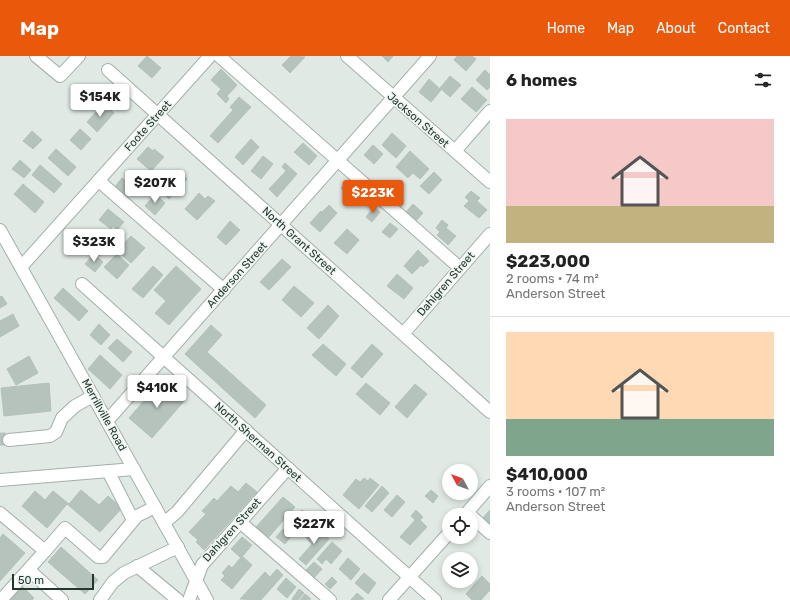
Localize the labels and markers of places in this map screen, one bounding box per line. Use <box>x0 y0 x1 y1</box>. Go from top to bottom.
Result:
pin: $154K <box>72 84 128 118</box>
pin: $207K <box>127 170 183 204</box>
pin: $223K <box>345 180 401 214</box>
pin: $323K <box>66 229 122 263</box>
pin: $410K <box>129 375 185 409</box>
pin: $227K <box>286 511 342 545</box>

